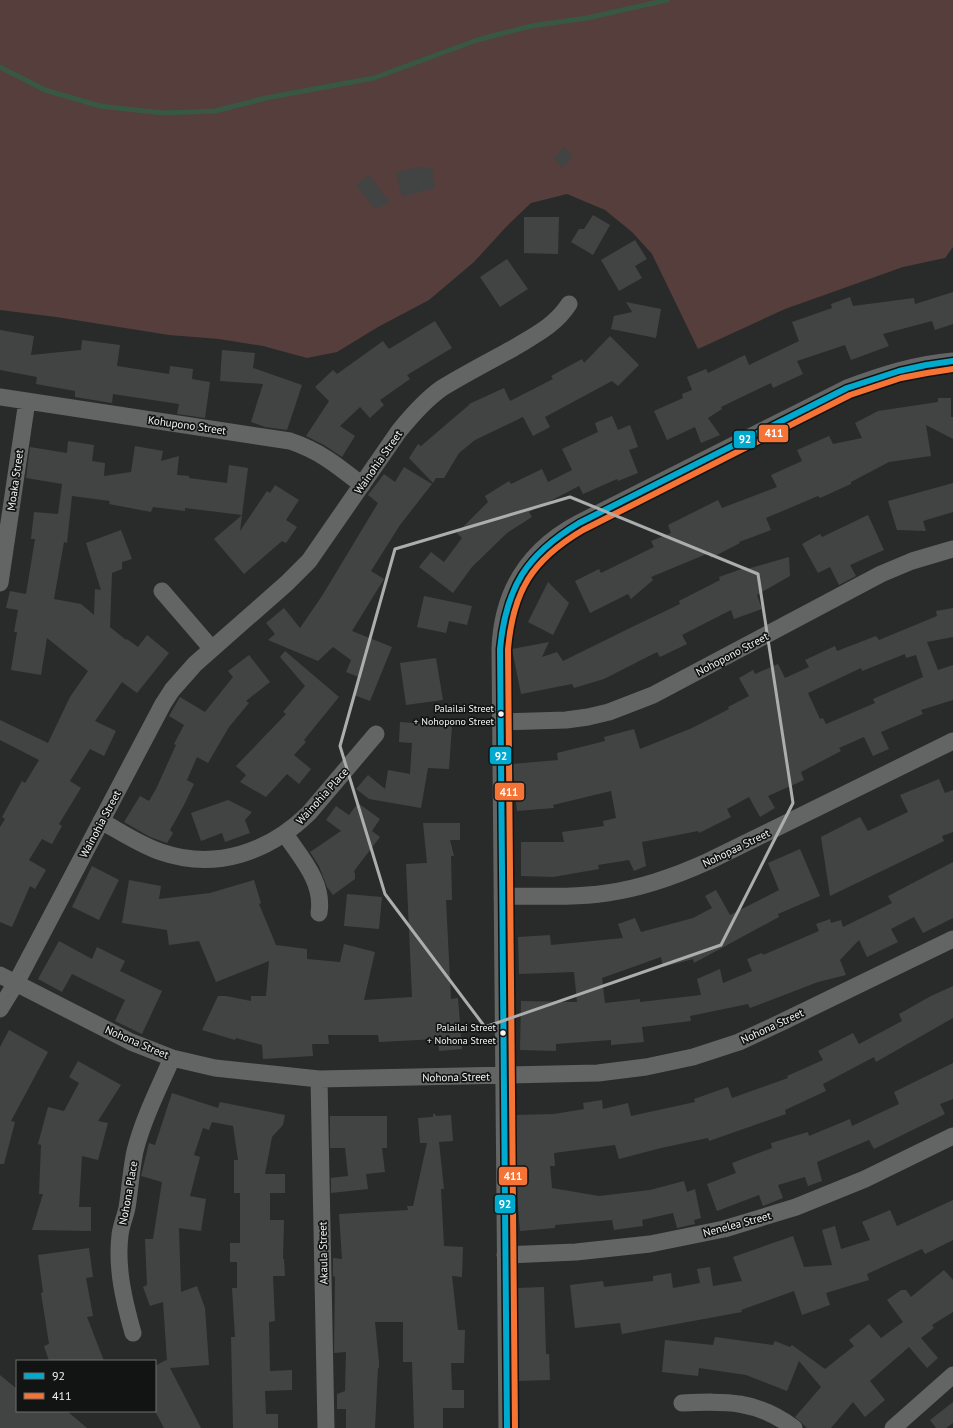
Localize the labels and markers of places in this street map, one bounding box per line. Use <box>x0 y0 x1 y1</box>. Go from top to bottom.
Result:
place label: Palailai Street + Nohopono Street <box>414 702 495 728</box>
marker: Palailai Street + Nohopono Street <box>496 709 506 719</box>
place label: Palailai Street + Nohona Street <box>427 1021 497 1047</box>
marker: Palailai Street + Nohona Street <box>498 1028 508 1038</box>

